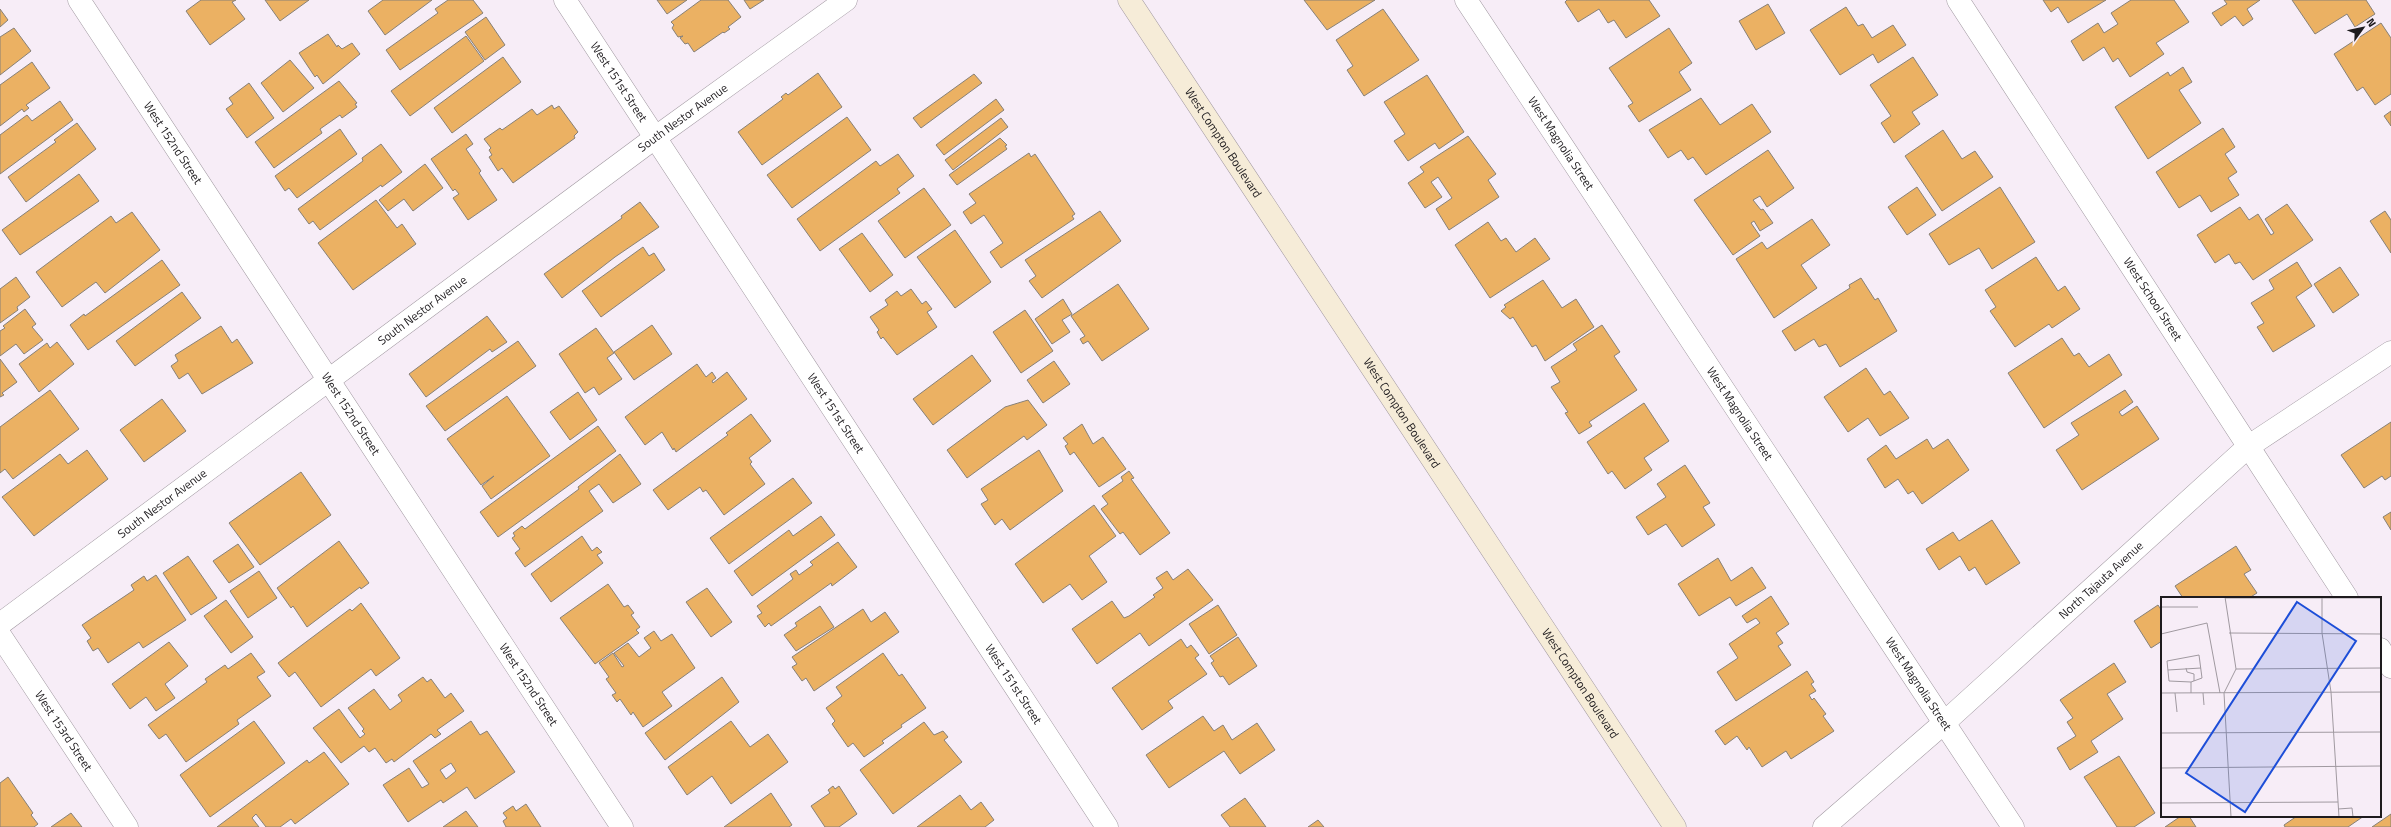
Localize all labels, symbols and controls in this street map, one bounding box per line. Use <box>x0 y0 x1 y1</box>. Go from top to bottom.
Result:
north arrow <box>2343 8 2383 48</box>
text: N <box>2363 15 2380 30</box>
street label: West 151st Street <box>586 38 653 126</box>
street label: South Nestor Avenue <box>633 78 731 157</box>
street label: West Compton Boulevard <box>1180 84 1267 201</box>
street label: West Magnolia Street <box>1523 92 1600 195</box>
street label: West 152nd Street <box>139 98 208 188</box>
street label: West School Street <box>2119 253 2188 345</box>
street label: South Nestor Avenue <box>373 270 471 350</box>
street label: West Compton Boulevard <box>1359 354 1446 472</box>
street label: West Magnolia Street <box>1702 363 1778 465</box>
street label: West 152nd Street <box>317 368 386 459</box>
street label: West 151st Street <box>803 369 870 457</box>
street label: South Nestor Avenue <box>113 464 211 543</box>
street label: North Tajauta Avenue <box>2054 536 2147 623</box>
inset map <box>2161 597 2381 817</box>
street label: West Compton Boulevard <box>1537 624 1624 742</box>
street label: West Magnolia Street <box>1881 633 1957 735</box>
street label: West 152nd Street <box>495 639 564 730</box>
street label: West 151st Street <box>980 640 1048 728</box>
street label: West 153rd Street <box>30 687 98 775</box>

